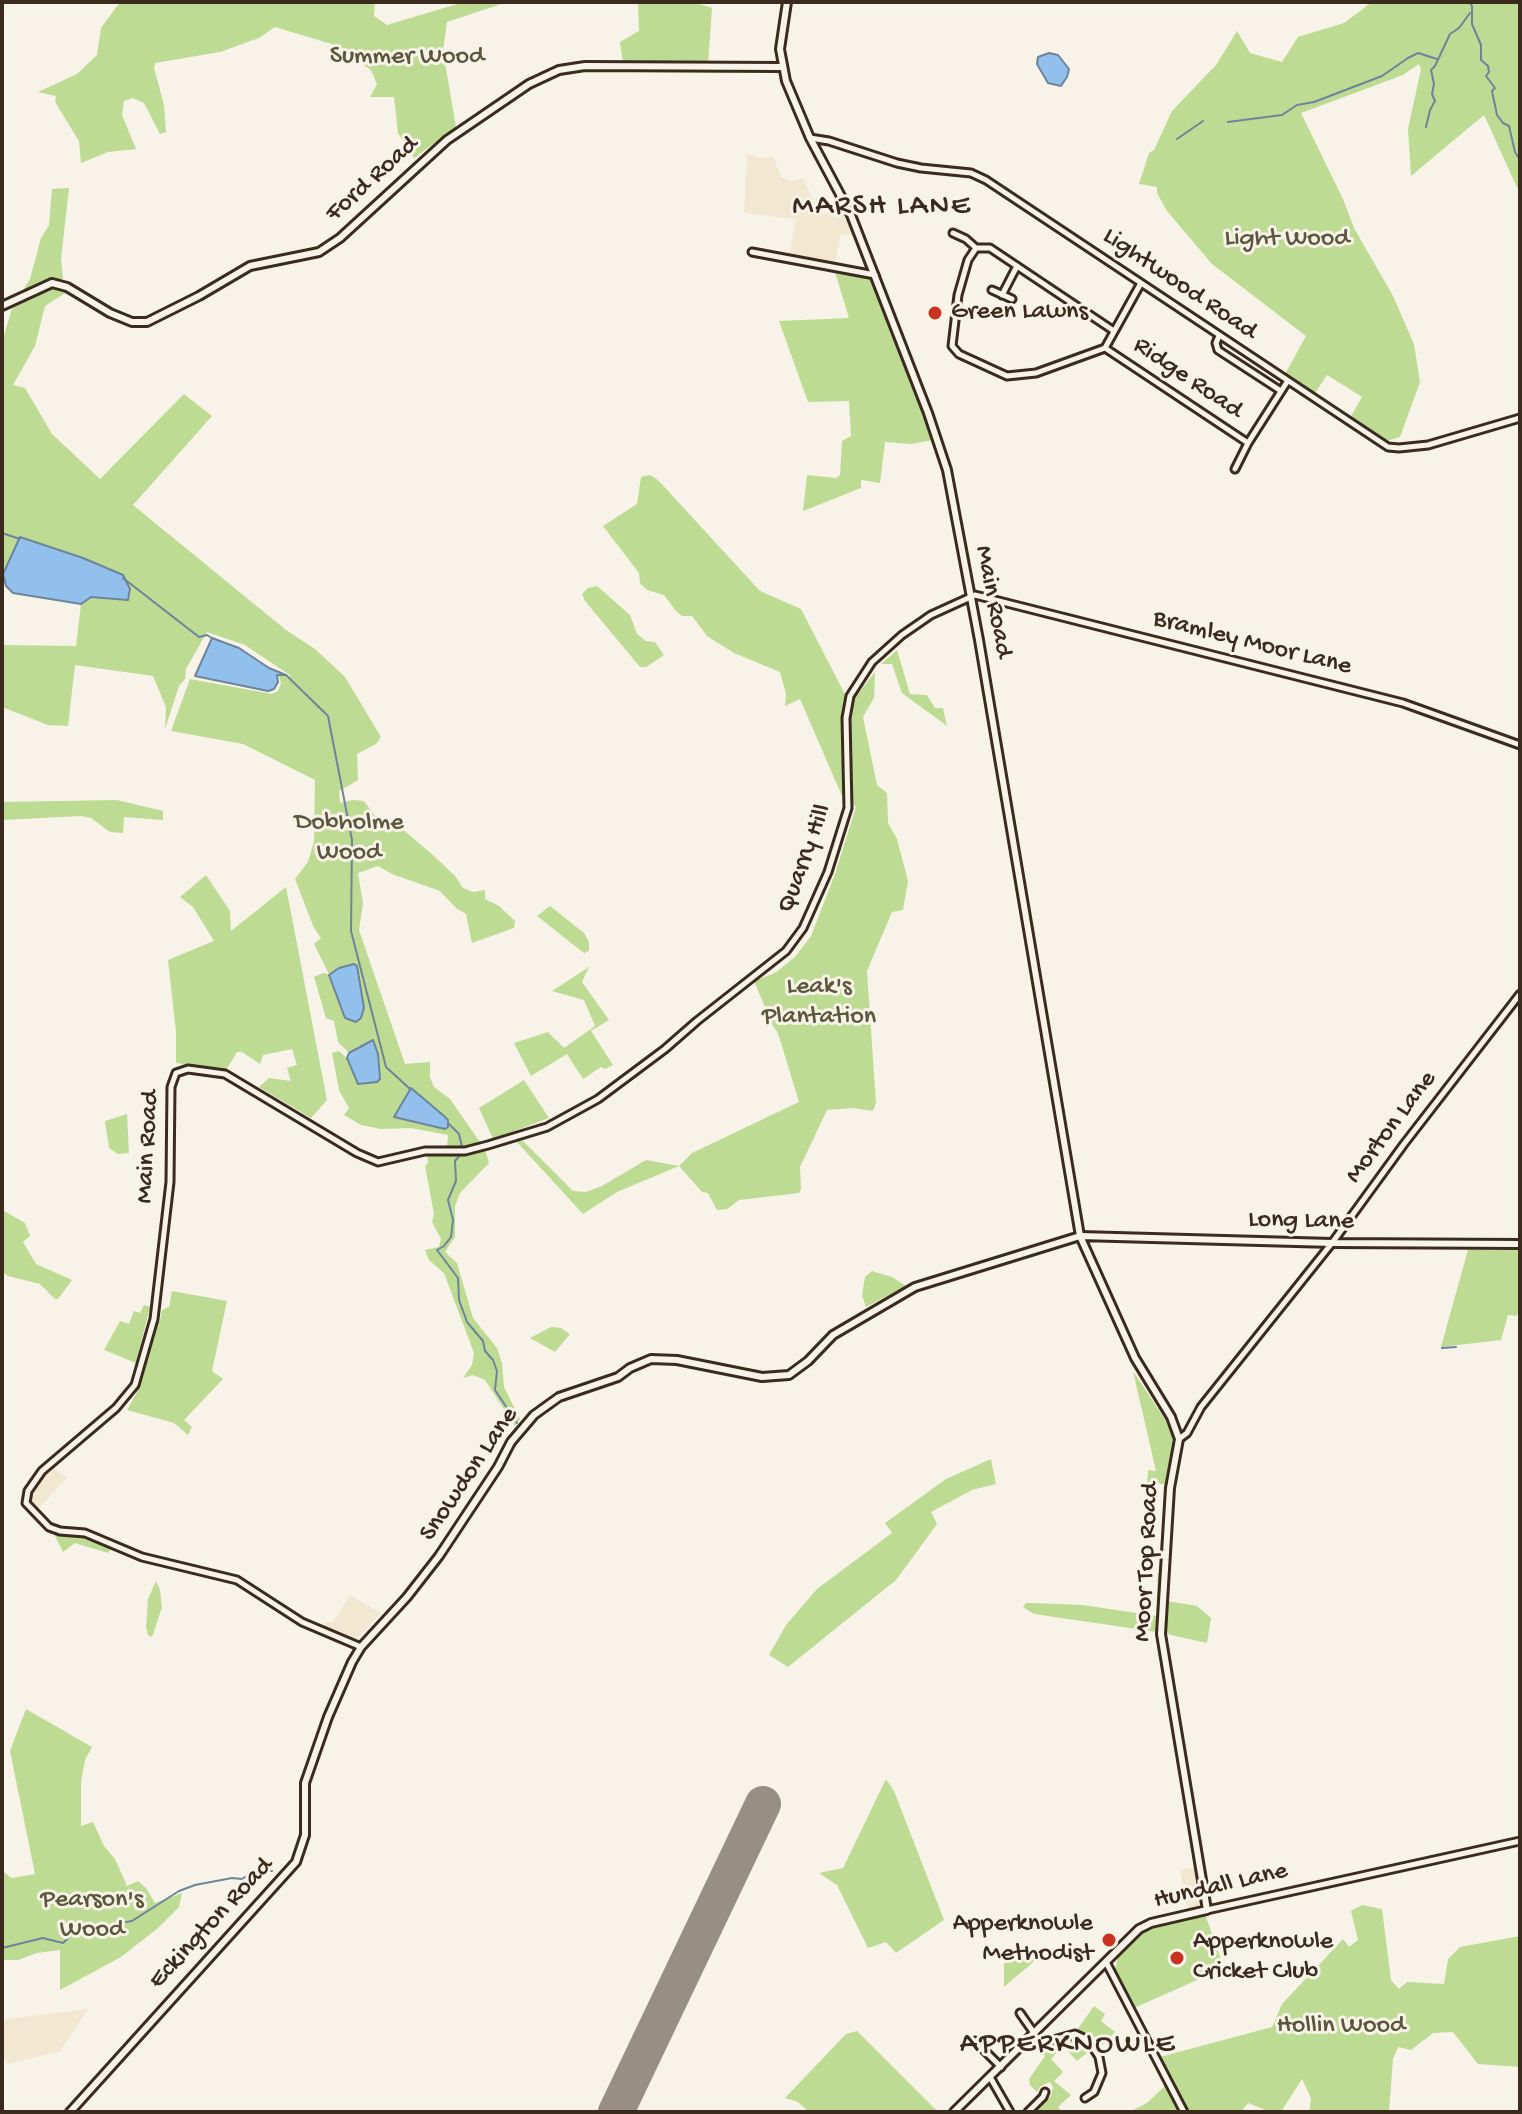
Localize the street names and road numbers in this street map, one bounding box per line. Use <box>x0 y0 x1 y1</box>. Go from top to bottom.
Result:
street label: Ford Road <box>320 130 426 230</box>
street label: Lightwood Road <box>1096 222 1262 348</box>
street label: Ridge Road <box>1126 331 1248 427</box>
street label: Main Road <box>966 543 1018 661</box>
street label: Bramley Moor Lane <box>1149 604 1355 684</box>
street label: Quarry Hill <box>772 800 840 918</box>
street label: Morton Lane <box>1339 1065 1445 1191</box>
street label: Main Road <box>130 1090 168 1204</box>
street label: Long Lane <box>1248 1205 1354 1239</box>
street label: Snowdon Lane <box>414 1402 526 1548</box>
street label: Moor Top Road <box>1128 1481 1168 1643</box>
street label: Eckington Road <box>143 1852 281 1996</box>
street label: Hundall Lane <box>1151 1856 1291 1918</box>

